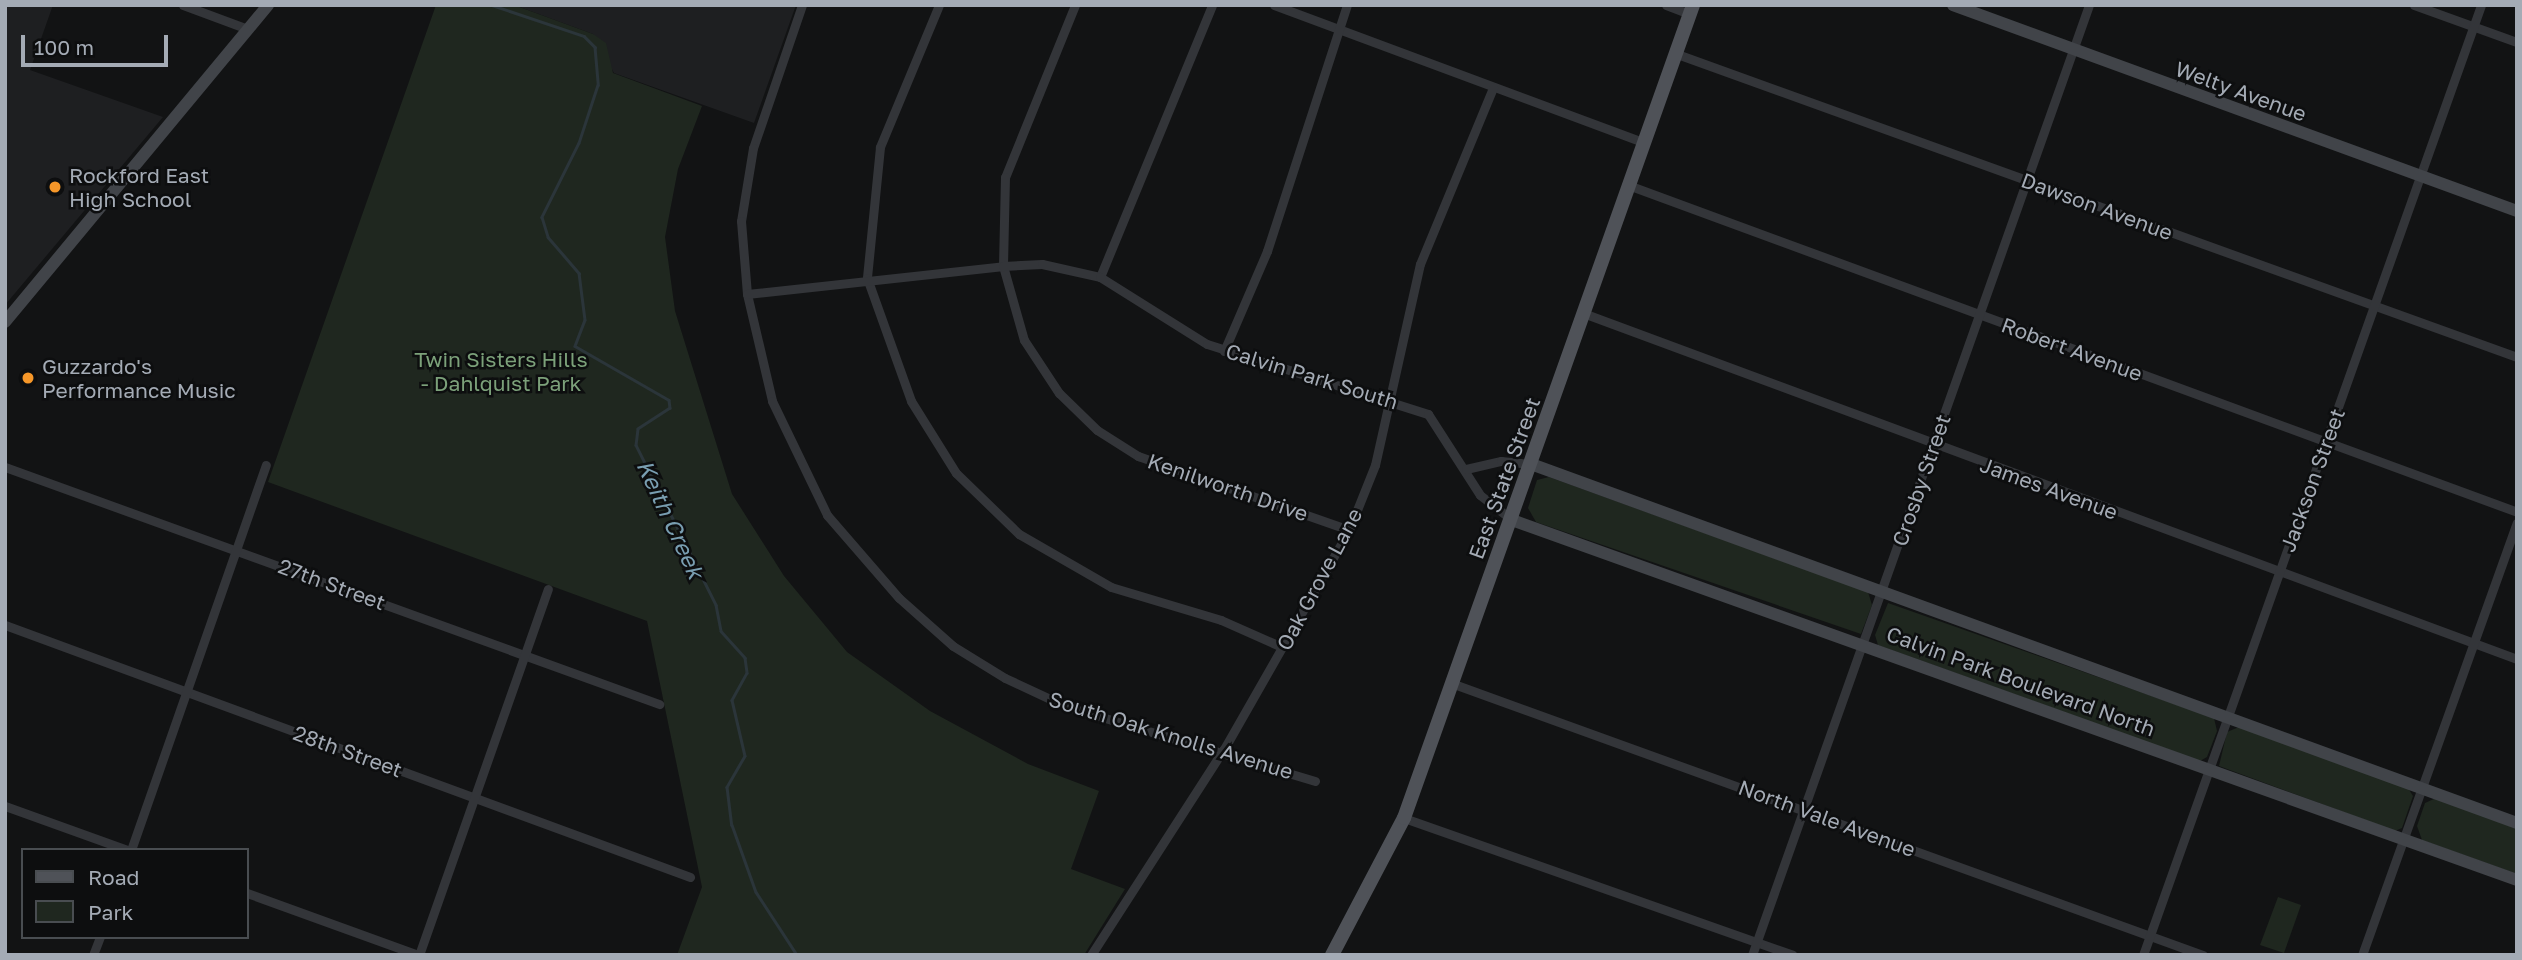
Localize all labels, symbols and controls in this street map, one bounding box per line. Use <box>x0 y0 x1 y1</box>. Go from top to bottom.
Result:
scale bar <box>24 21 172 65</box>
text: 100 m <box>34 34 94 60</box>
street label: Welty Avenue <box>2172 56 2310 126</box>
place label: Rockford East High School <box>69 162 209 212</box>
street label: Dawson Avenue <box>2018 167 2176 245</box>
marker: Rockford East High School <box>47 179 63 195</box>
street label: Robert Avenue <box>1998 312 2146 386</box>
street label: Calvin Park South <box>1223 338 1401 414</box>
park label: Twin Sisters Hills - Dahlquist Park <box>414 346 588 396</box>
place label: Guzzardo's Performance Music <box>42 353 236 403</box>
marker: Guzzardo's Performance Music <box>20 370 36 386</box>
street label: East State Street <box>1463 394 1545 562</box>
street label: Jackson Street <box>2274 405 2350 555</box>
street label: Crosby Street <box>1887 411 1955 549</box>
street label: Kenilworth Drive <box>1145 448 1311 526</box>
street label: James Avenue <box>1977 451 2121 525</box>
water label: Keith Creek <box>631 455 711 583</box>
street label: Oak Grove Lane <box>1271 504 1367 654</box>
street label: 27th Street <box>275 553 389 615</box>
street label: Calvin Park Boulevard North <box>1883 621 2159 741</box>
street label: South Oak Knolls Avenue <box>1046 686 1296 784</box>
street label: 28th Street <box>290 720 406 782</box>
street label: North Vale Avenue <box>1735 774 1919 862</box>
legend <box>21 848 248 939</box>
text: Road <box>88 864 139 890</box>
text: Park <box>88 899 133 925</box>

